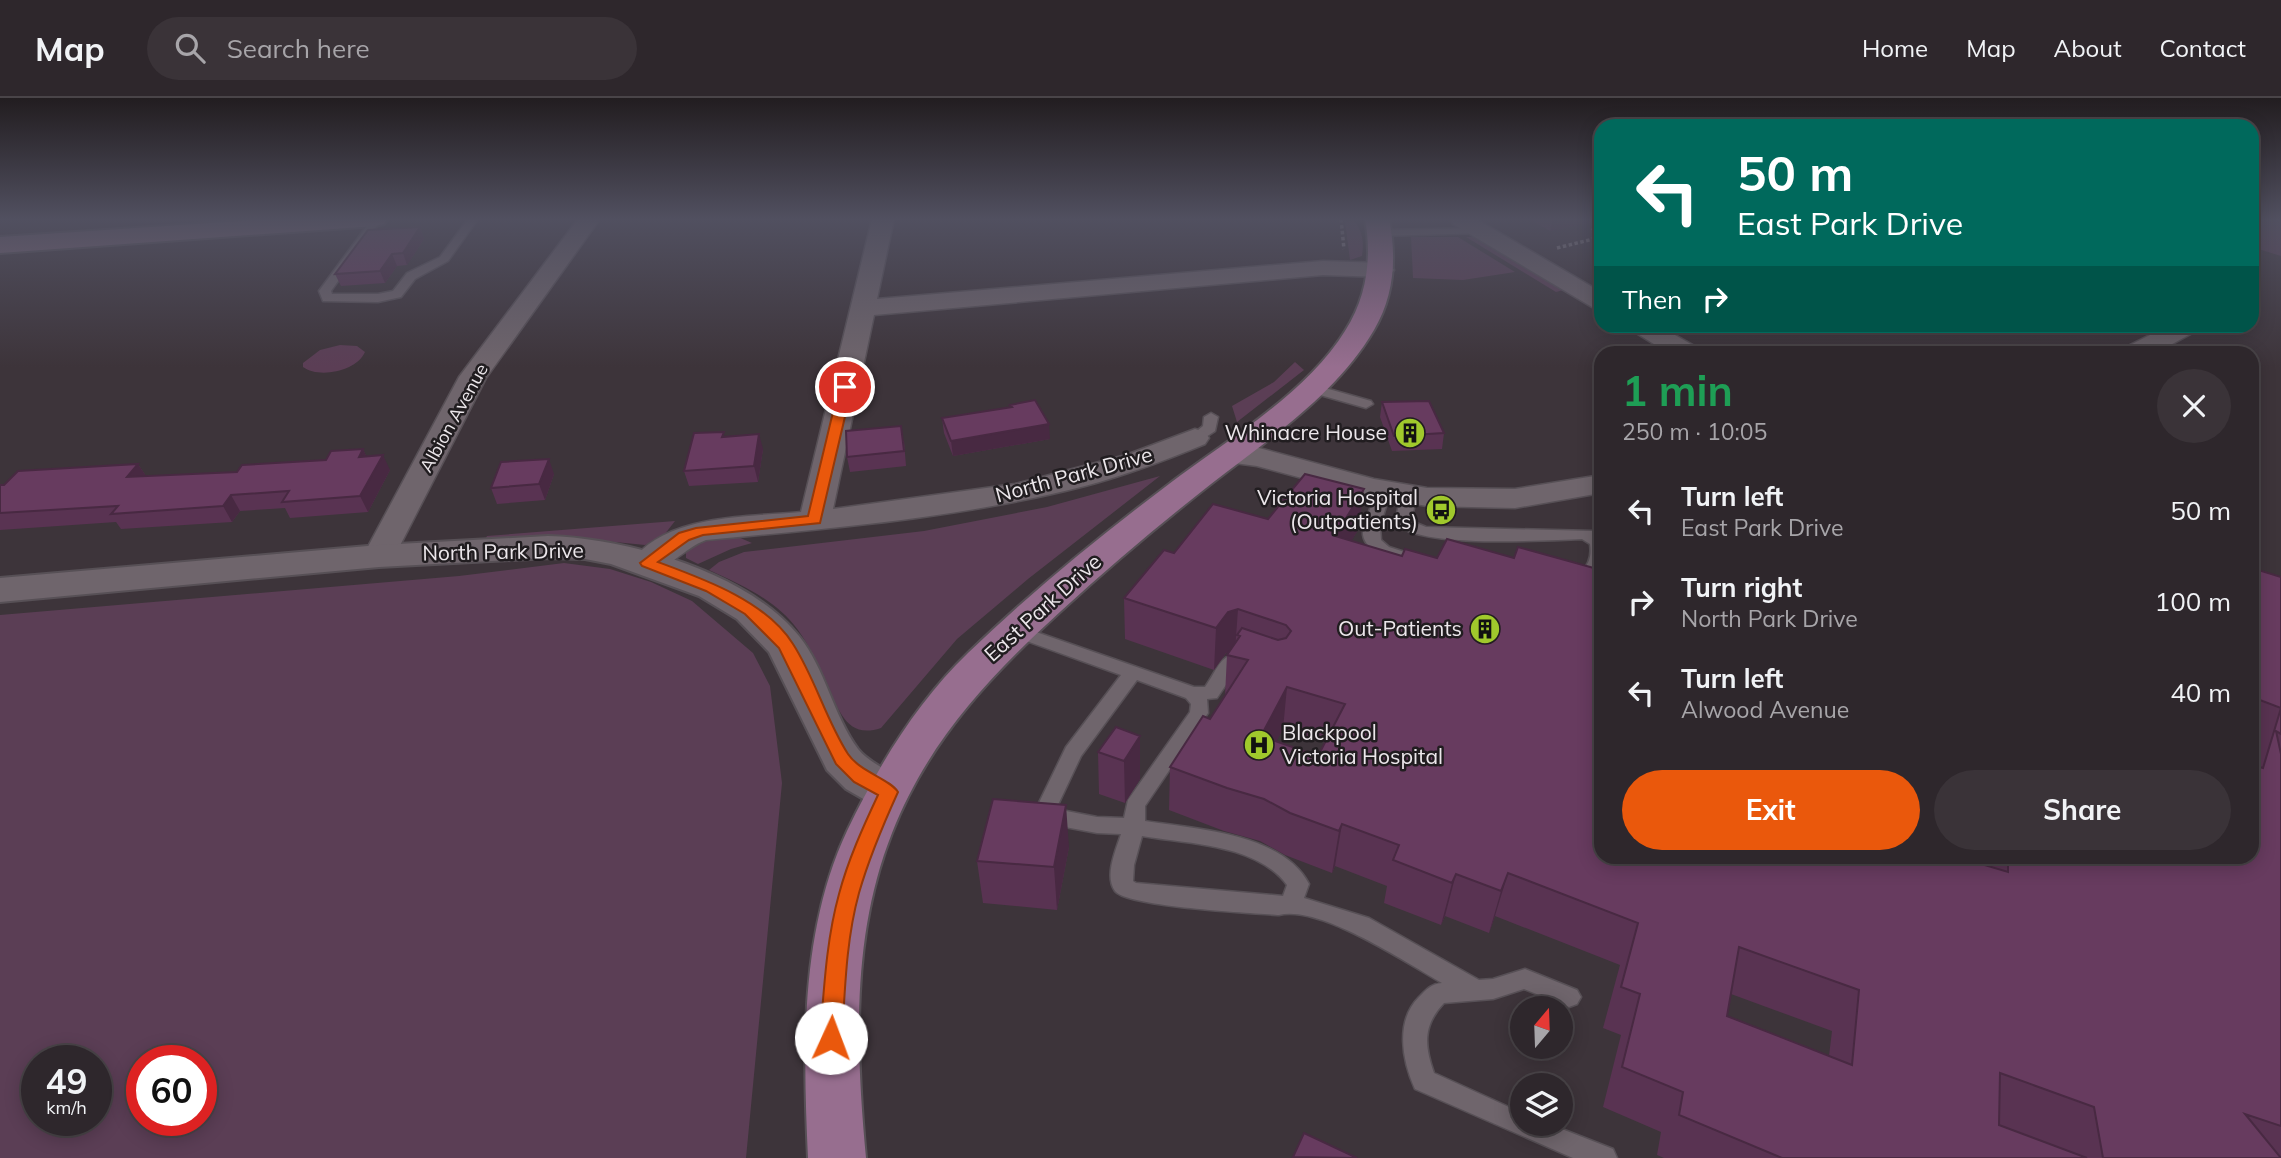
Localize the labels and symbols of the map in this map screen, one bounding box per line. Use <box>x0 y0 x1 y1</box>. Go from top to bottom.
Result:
pin <box>815 357 875 417</box>
street label: Albion Avenue <box>414 359 493 476</box>
building icon: Whinacre House <box>1393 416 1427 450</box>
place label: Whinacre House <box>1225 419 1387 445</box>
street label: North Park Drive <box>992 441 1155 507</box>
place label: Victoria Hospital (Outpatients) <box>1257 484 1418 534</box>
bus stop icon: Victoria Hospital (Outpatients) <box>1424 493 1458 527</box>
street label: North Park Drive <box>422 537 584 565</box>
street label: East Park Drive <box>979 548 1106 667</box>
building icon: Out-Patients <box>1468 612 1502 646</box>
place label: Out-Patients <box>1338 615 1462 641</box>
place label: Blackpool Victoria Hospital <box>1282 719 1443 769</box>
hospital icon: Blackpool Victoria Hospital <box>1242 728 1276 762</box>
north arrow <box>1510 996 1573 1059</box>
position arrow <box>794 1001 868 1075</box>
speed limit sign: 60 <box>126 1045 217 1136</box>

